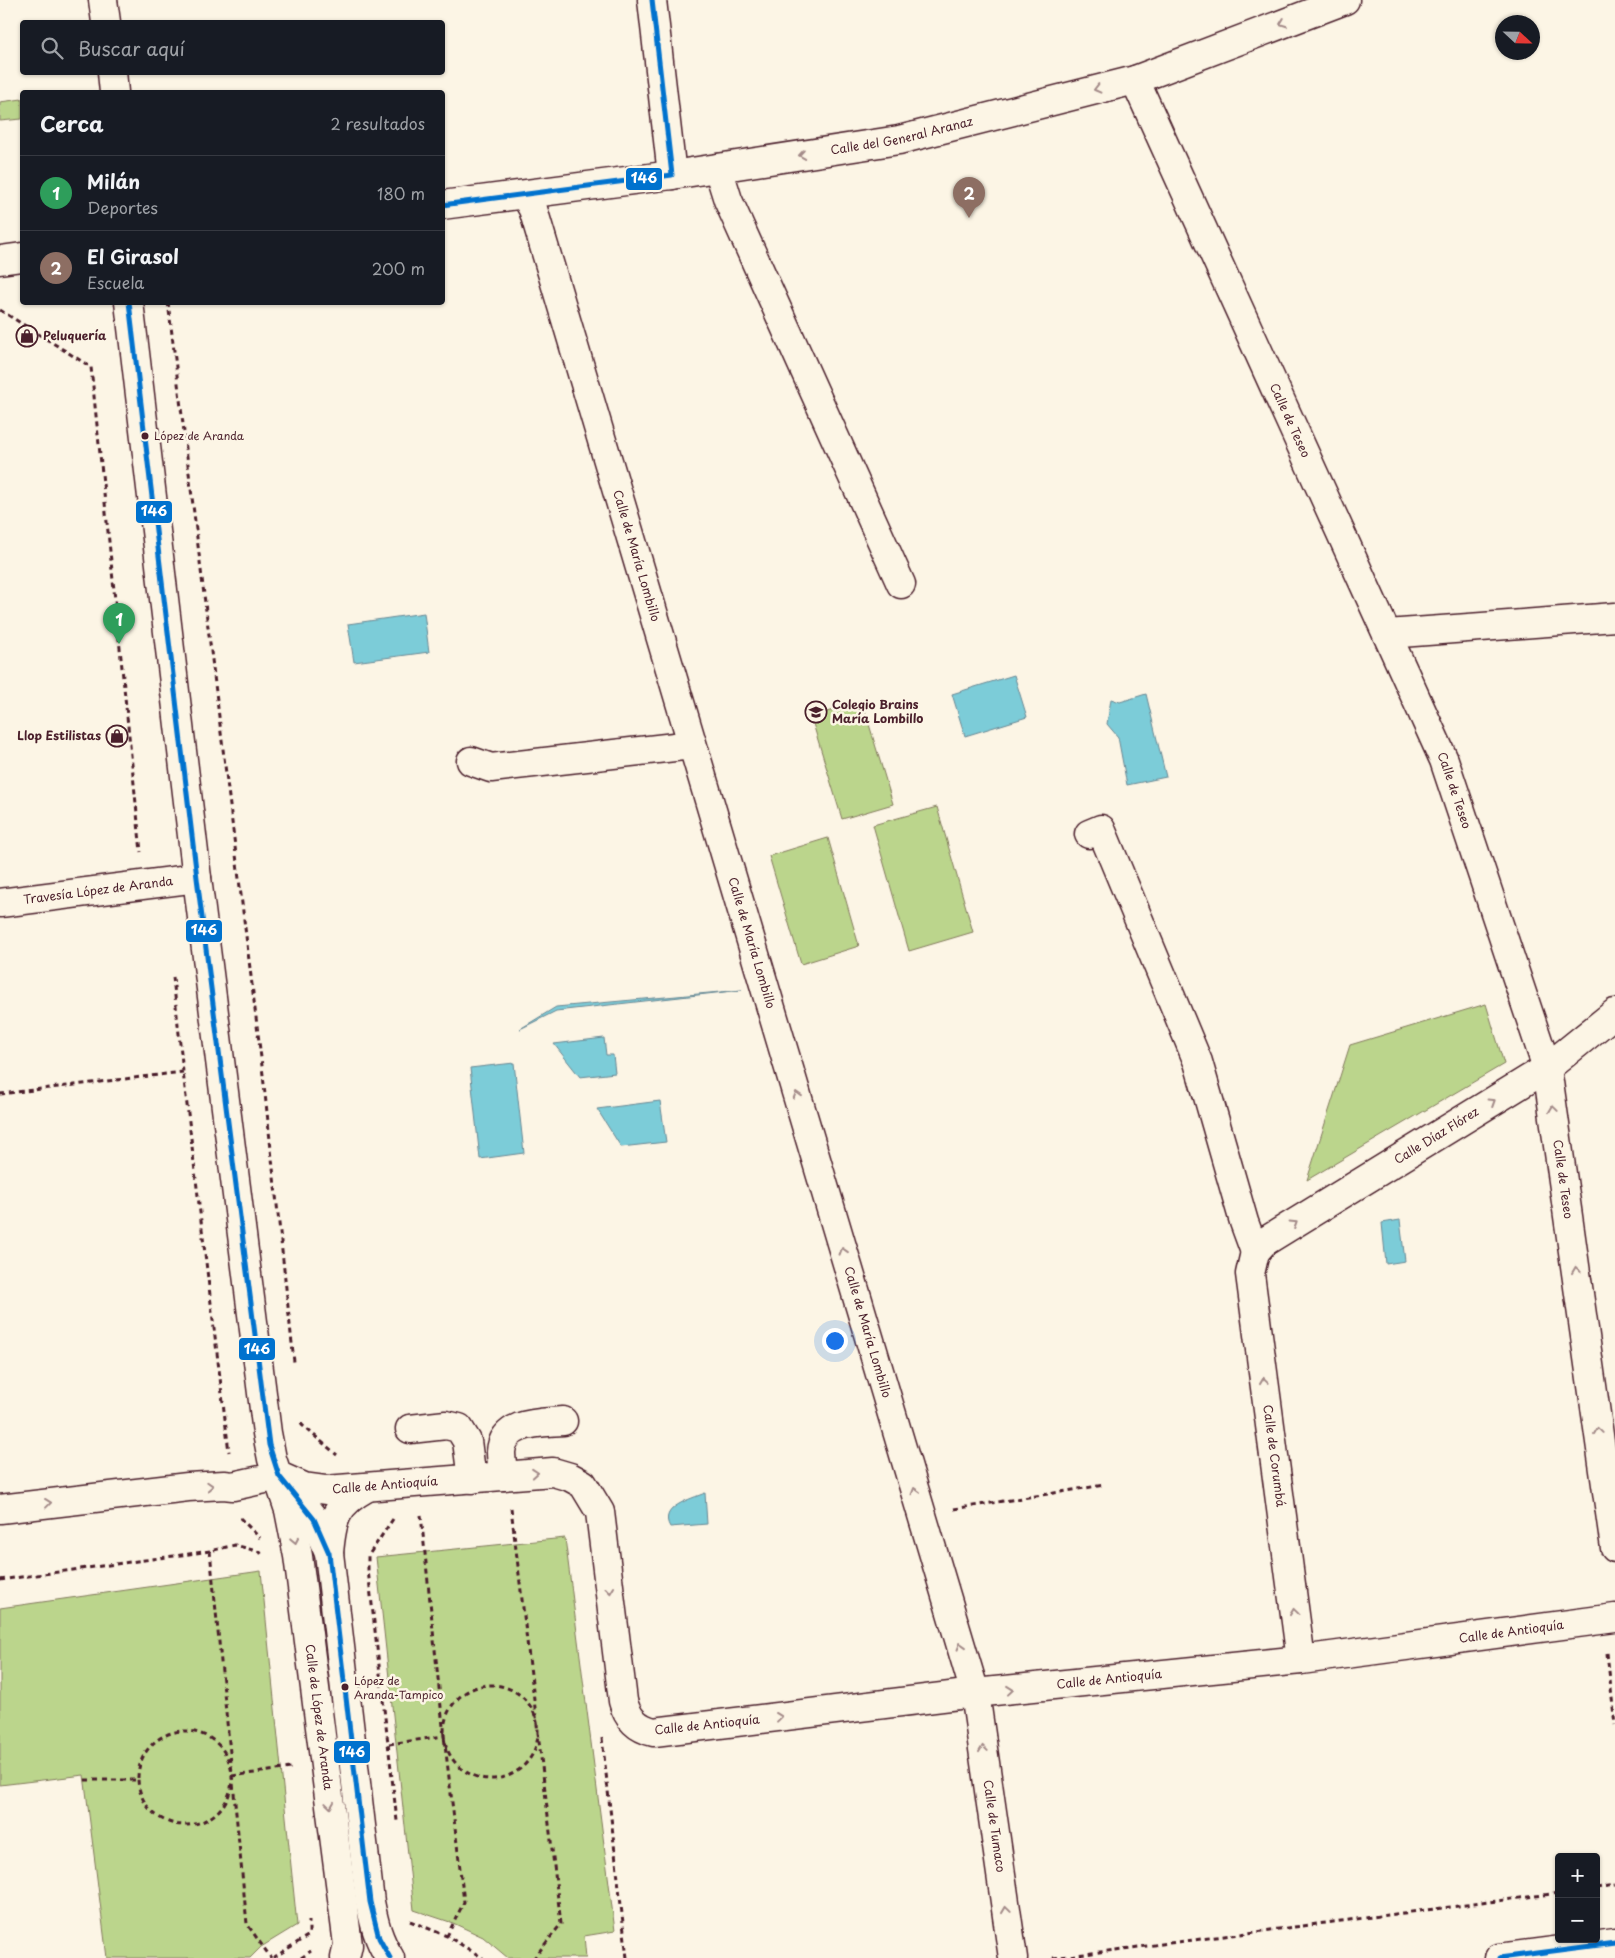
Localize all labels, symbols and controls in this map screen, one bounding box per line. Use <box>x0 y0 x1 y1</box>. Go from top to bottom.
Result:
north arrow <box>1495 15 1540 60</box>
one-way arrow <box>1279 17 1288 28</box>
search box <box>20 20 445 75</box>
icon: search <box>38 34 66 62</box>
text: Buscar aquí <box>78 34 185 62</box>
one-way arrow <box>1094 84 1102 94</box>
text: Cerca <box>40 107 104 139</box>
text: 2 resultados <box>331 111 425 135</box>
street label: Calle del General Aranaz <box>829 112 975 158</box>
one-way arrow <box>798 149 806 160</box>
text: Milán <box>87 167 140 195</box>
line badge: 146 <box>625 167 663 191</box>
text: 146 <box>631 167 657 188</box>
pin: 2 <box>953 177 985 218</box>
text: 1 <box>52 181 60 205</box>
text: 180 m <box>377 181 425 205</box>
text: Deportes <box>87 195 158 219</box>
text: El Girasol <box>87 242 179 270</box>
text: 2 <box>50 256 62 280</box>
text: 200 m <box>372 256 425 280</box>
text: Escuela <box>87 270 144 294</box>
shop icon: Peluquería <box>15 324 39 348</box>
place label: Peluquería <box>43 326 107 344</box>
street label: Calle de Teseo <box>1266 380 1316 461</box>
place label: López de Aranda <box>154 427 245 444</box>
marker: López de Aranda <box>140 431 150 441</box>
street label: Calle de María Lombillo <box>609 488 665 624</box>
line badge: 146 <box>135 500 173 524</box>
text: 146 <box>141 500 167 521</box>
pin: 1 <box>103 603 135 644</box>
place label: Colegio Brains María Lombillo <box>832 695 923 727</box>
school or university icon: Colegio Brains María Lombillo <box>804 700 828 724</box>
shop icon: Llop Estilistas <box>105 724 129 748</box>
place label: Llop Estilistas <box>17 726 101 744</box>
street label: Calle de Teseo <box>1433 749 1476 831</box>
street label: Travesía López de Aranda <box>22 871 174 908</box>
street label: Calle de María Lombillo <box>724 875 781 1011</box>
line badge: 146 <box>185 919 223 943</box>
text: 146 <box>191 919 217 940</box>
one-way arrow <box>792 1092 802 1100</box>
one-way arrow <box>1487 1099 1496 1108</box>
street label: Calle Díaz Flórez <box>1390 1102 1482 1168</box>
one-way arrow <box>1548 1105 1559 1113</box>
street label: Calle de Teseo <box>1549 1138 1578 1220</box>
one-way arrow <box>1289 1220 1298 1230</box>
one-way arrow <box>839 1248 849 1256</box>
street label: Calle de María Lombillo <box>840 1264 897 1400</box>
one-way arrow <box>1571 1266 1581 1274</box>
your location <box>822 1328 848 1354</box>
line badge: 146 <box>238 1337 276 1361</box>
text: 146 <box>244 1338 270 1359</box>
one-way arrow <box>1259 1377 1270 1385</box>
street label: Calle de Corumbá <box>1259 1403 1291 1508</box>
one-way arrow <box>1594 1426 1604 1435</box>
one-way arrow <box>531 1468 539 1479</box>
street label: Calle de Antioquía <box>331 1471 439 1497</box>
one-way arrow <box>206 1480 214 1491</box>
one-way arrow <box>910 1487 920 1495</box>
one-way arrow <box>45 1498 53 1509</box>
one-way arrow <box>290 1536 300 1545</box>
one-way arrow <box>604 1586 615 1594</box>
one-way arrow <box>1289 1607 1300 1615</box>
street label: Calle de Antioquía <box>1458 1615 1565 1647</box>
street label: Calle de López de Aranda <box>301 1643 338 1791</box>
one-way arrow <box>957 1643 967 1651</box>
street label: Calle de Antioquía <box>1056 1664 1163 1693</box>
place label: López de Aranda-Tampico <box>354 1672 443 1703</box>
marker: López de Aranda-Tampico <box>340 1682 350 1692</box>
one-way arrow <box>1006 1685 1014 1696</box>
street label: Calle de Antioquía <box>653 1709 761 1738</box>
one-way arrow <box>775 1712 783 1723</box>
line badge: 146 <box>333 1740 371 1764</box>
text: 146 <box>339 1741 365 1762</box>
one-way arrow <box>979 1744 989 1753</box>
street label: Calle de Tumaco <box>980 1779 1011 1874</box>
one-way arrow <box>324 1802 335 1810</box>
map controls <box>1555 1853 1600 1943</box>
button: + <box>1555 1853 1600 1898</box>
button: − <box>1555 1898 1600 1943</box>
one-way arrow <box>1001 1905 1012 1913</box>

